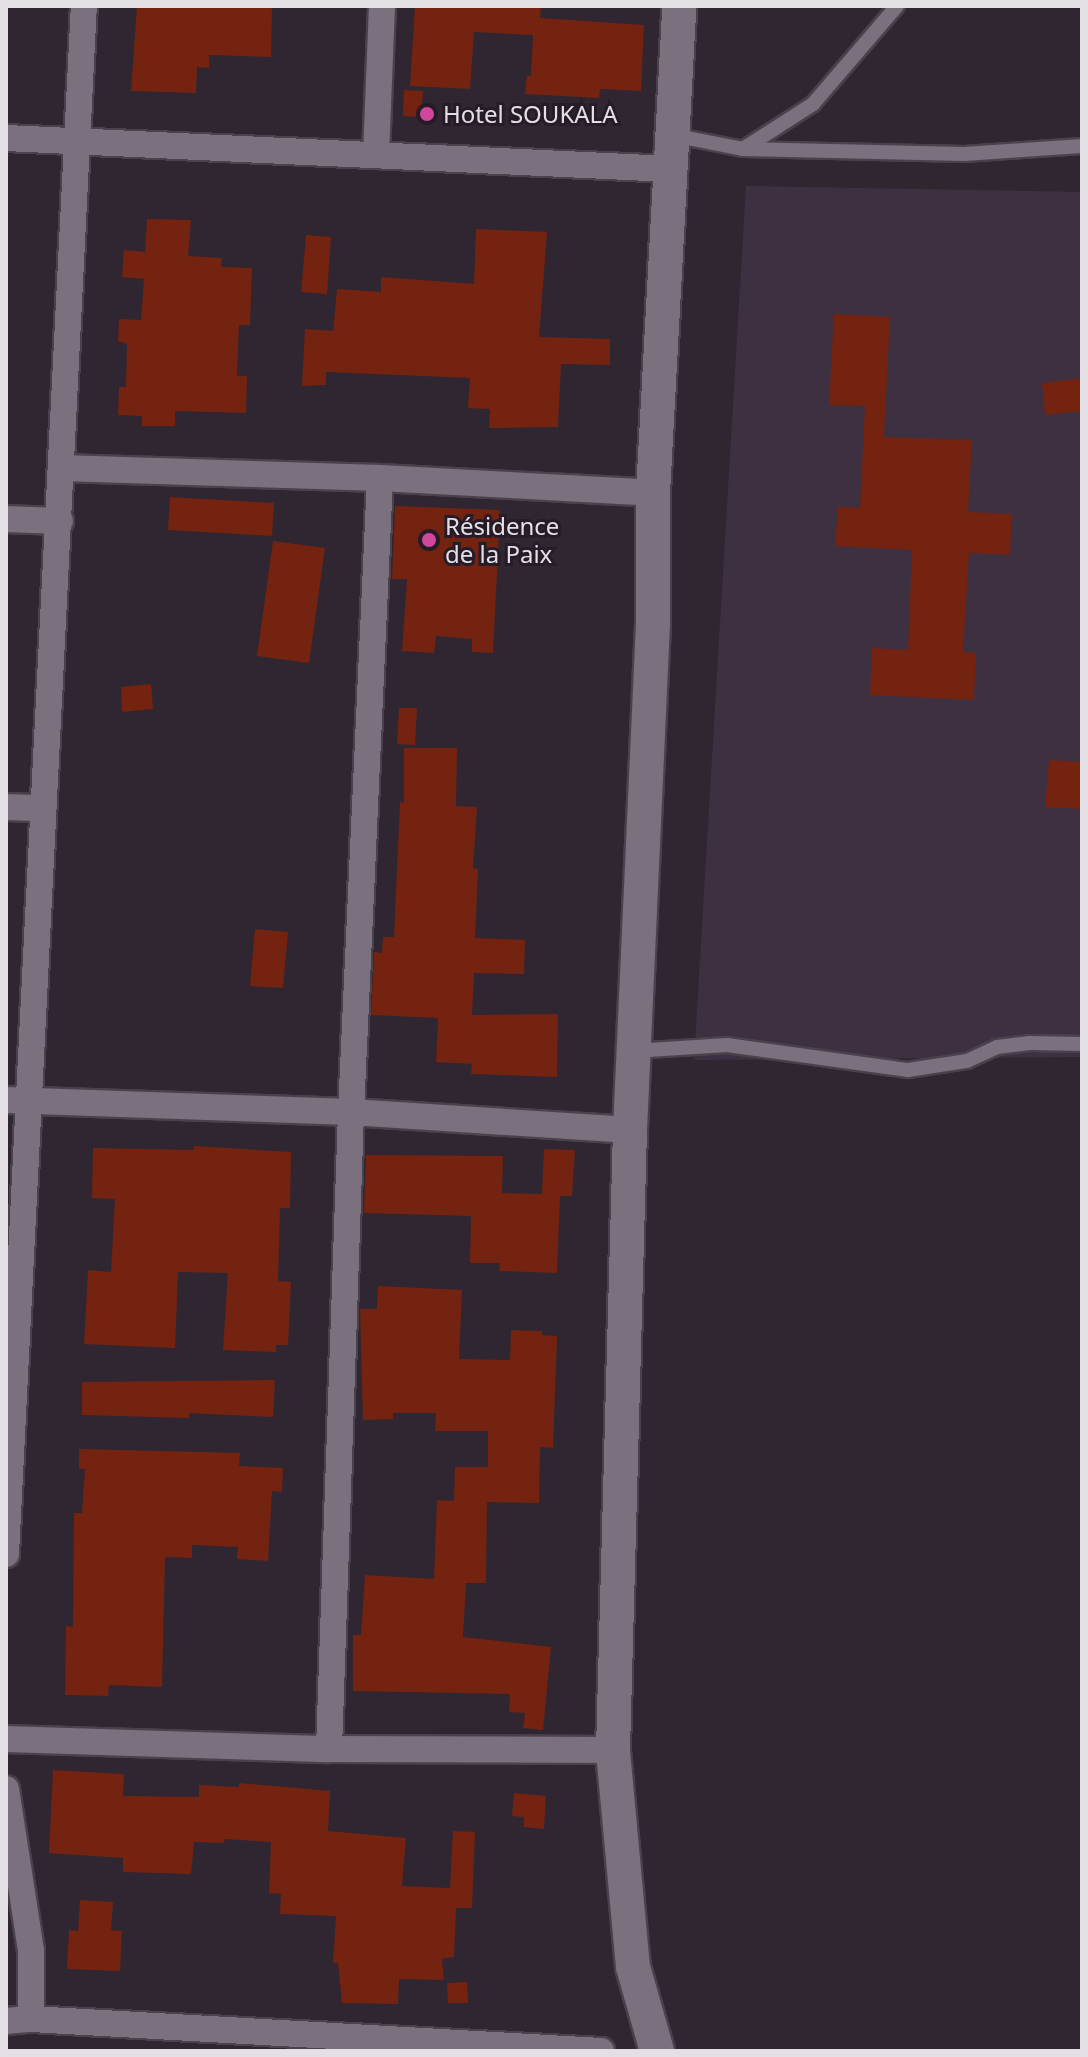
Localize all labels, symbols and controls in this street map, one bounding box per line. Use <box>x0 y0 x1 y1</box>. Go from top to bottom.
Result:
place label: Hotel SOUKALA <box>443 100 618 128</box>
marker: Hotel SOUKALA <box>418 105 436 123</box>
place label: Résidence de la Paix <box>445 512 559 568</box>
marker: Résidence de la Paix <box>420 531 438 549</box>

